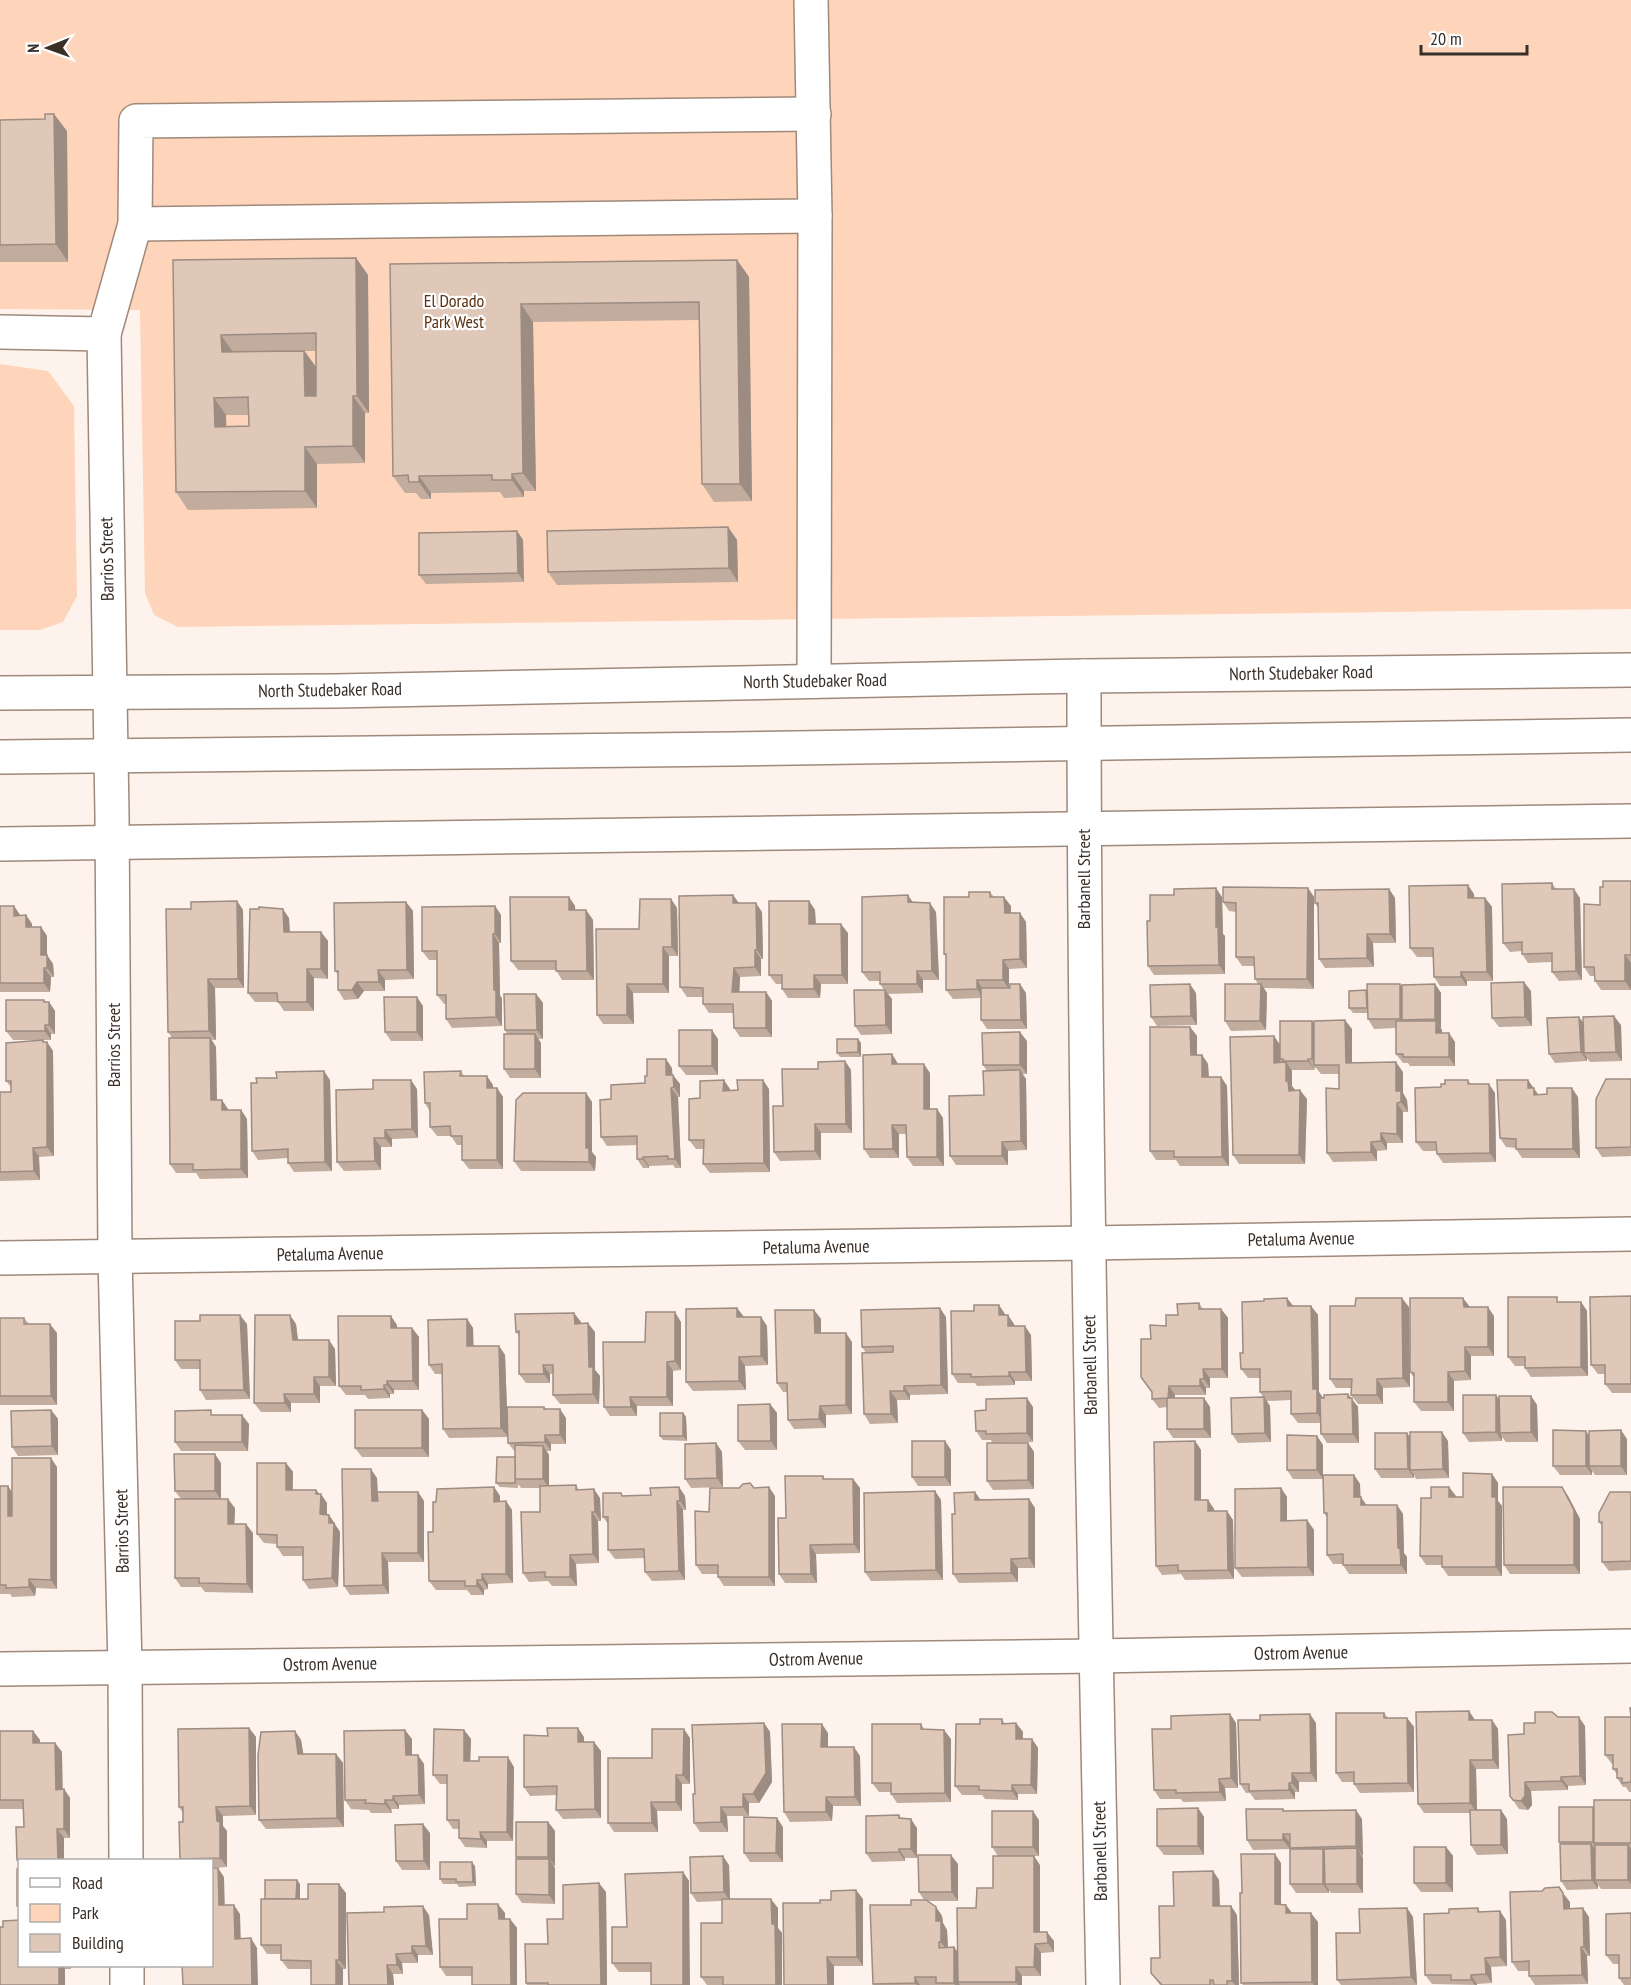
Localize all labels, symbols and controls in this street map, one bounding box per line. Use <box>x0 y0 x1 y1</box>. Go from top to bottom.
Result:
north arrow <box>18 18 78 78</box>
scale bar <box>1421 18 1528 56</box>
text: 20 m <box>1430 27 1462 50</box>
text: N <box>23 44 43 53</box>
park label: El Dorado Park West <box>424 289 485 333</box>
street label: Barrios Street <box>94 517 119 601</box>
street label: North Studebaker Road <box>1229 660 1373 685</box>
street label: North Studebaker Road <box>743 668 887 693</box>
street label: North Studebaker Road <box>258 677 402 702</box>
street label: Barbanell Street <box>1072 829 1095 929</box>
street label: Barrios Street <box>102 1003 125 1087</box>
street label: Petaluma Avenue <box>1247 1226 1355 1251</box>
street label: Petaluma Avenue <box>762 1234 870 1259</box>
street label: Petaluma Avenue <box>276 1241 384 1266</box>
street label: Barbanell Street <box>1077 1315 1102 1415</box>
street label: Barrios Street <box>109 1489 134 1573</box>
street label: Ostrom Avenue <box>1254 1640 1348 1665</box>
street label: Ostrom Avenue <box>769 1646 863 1671</box>
street label: Ostrom Avenue <box>283 1651 377 1676</box>
street label: Barbanell Street <box>1087 1801 1112 1901</box>
legend <box>18 1859 213 1967</box>
text: Road <box>72 1871 103 1894</box>
text: Park <box>72 1901 99 1924</box>
text: Building <box>72 1931 124 1954</box>

